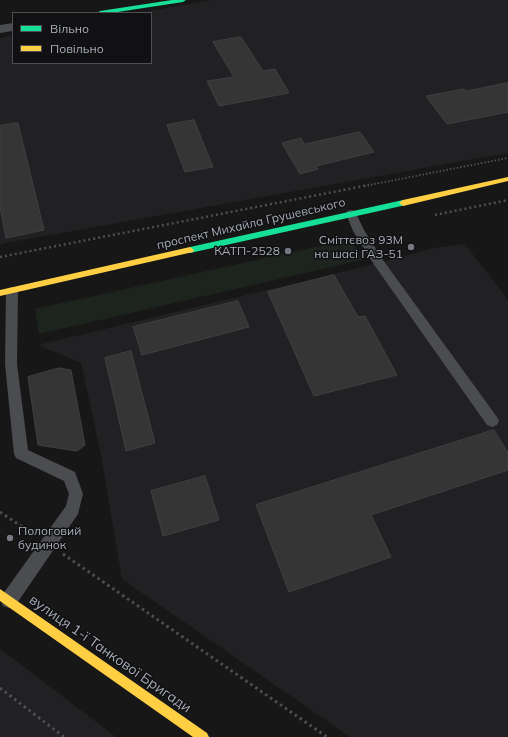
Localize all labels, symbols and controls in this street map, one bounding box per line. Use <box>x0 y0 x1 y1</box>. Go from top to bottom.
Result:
legend <box>12 12 152 64</box>
text: Вільно <box>50 21 89 36</box>
text: Повільно <box>50 41 104 56</box>
street label: проспект Михайла Грушевського <box>155 195 347 253</box>
place label: Сміттєвоз 93М на шасі ГАЗ-51 <box>314 233 403 261</box>
marker: Сміттєвоз 93М на шасі ГАЗ-51 <box>406 242 416 252</box>
place label: КАТП-2528 <box>214 244 280 258</box>
marker: КАТП-2528 <box>283 246 293 256</box>
place label: Пологовий будинок <box>18 524 81 552</box>
marker: Пологовий будинок <box>5 533 15 543</box>
street label: вулиця 1-ї Танкової Бригади <box>26 592 194 716</box>

